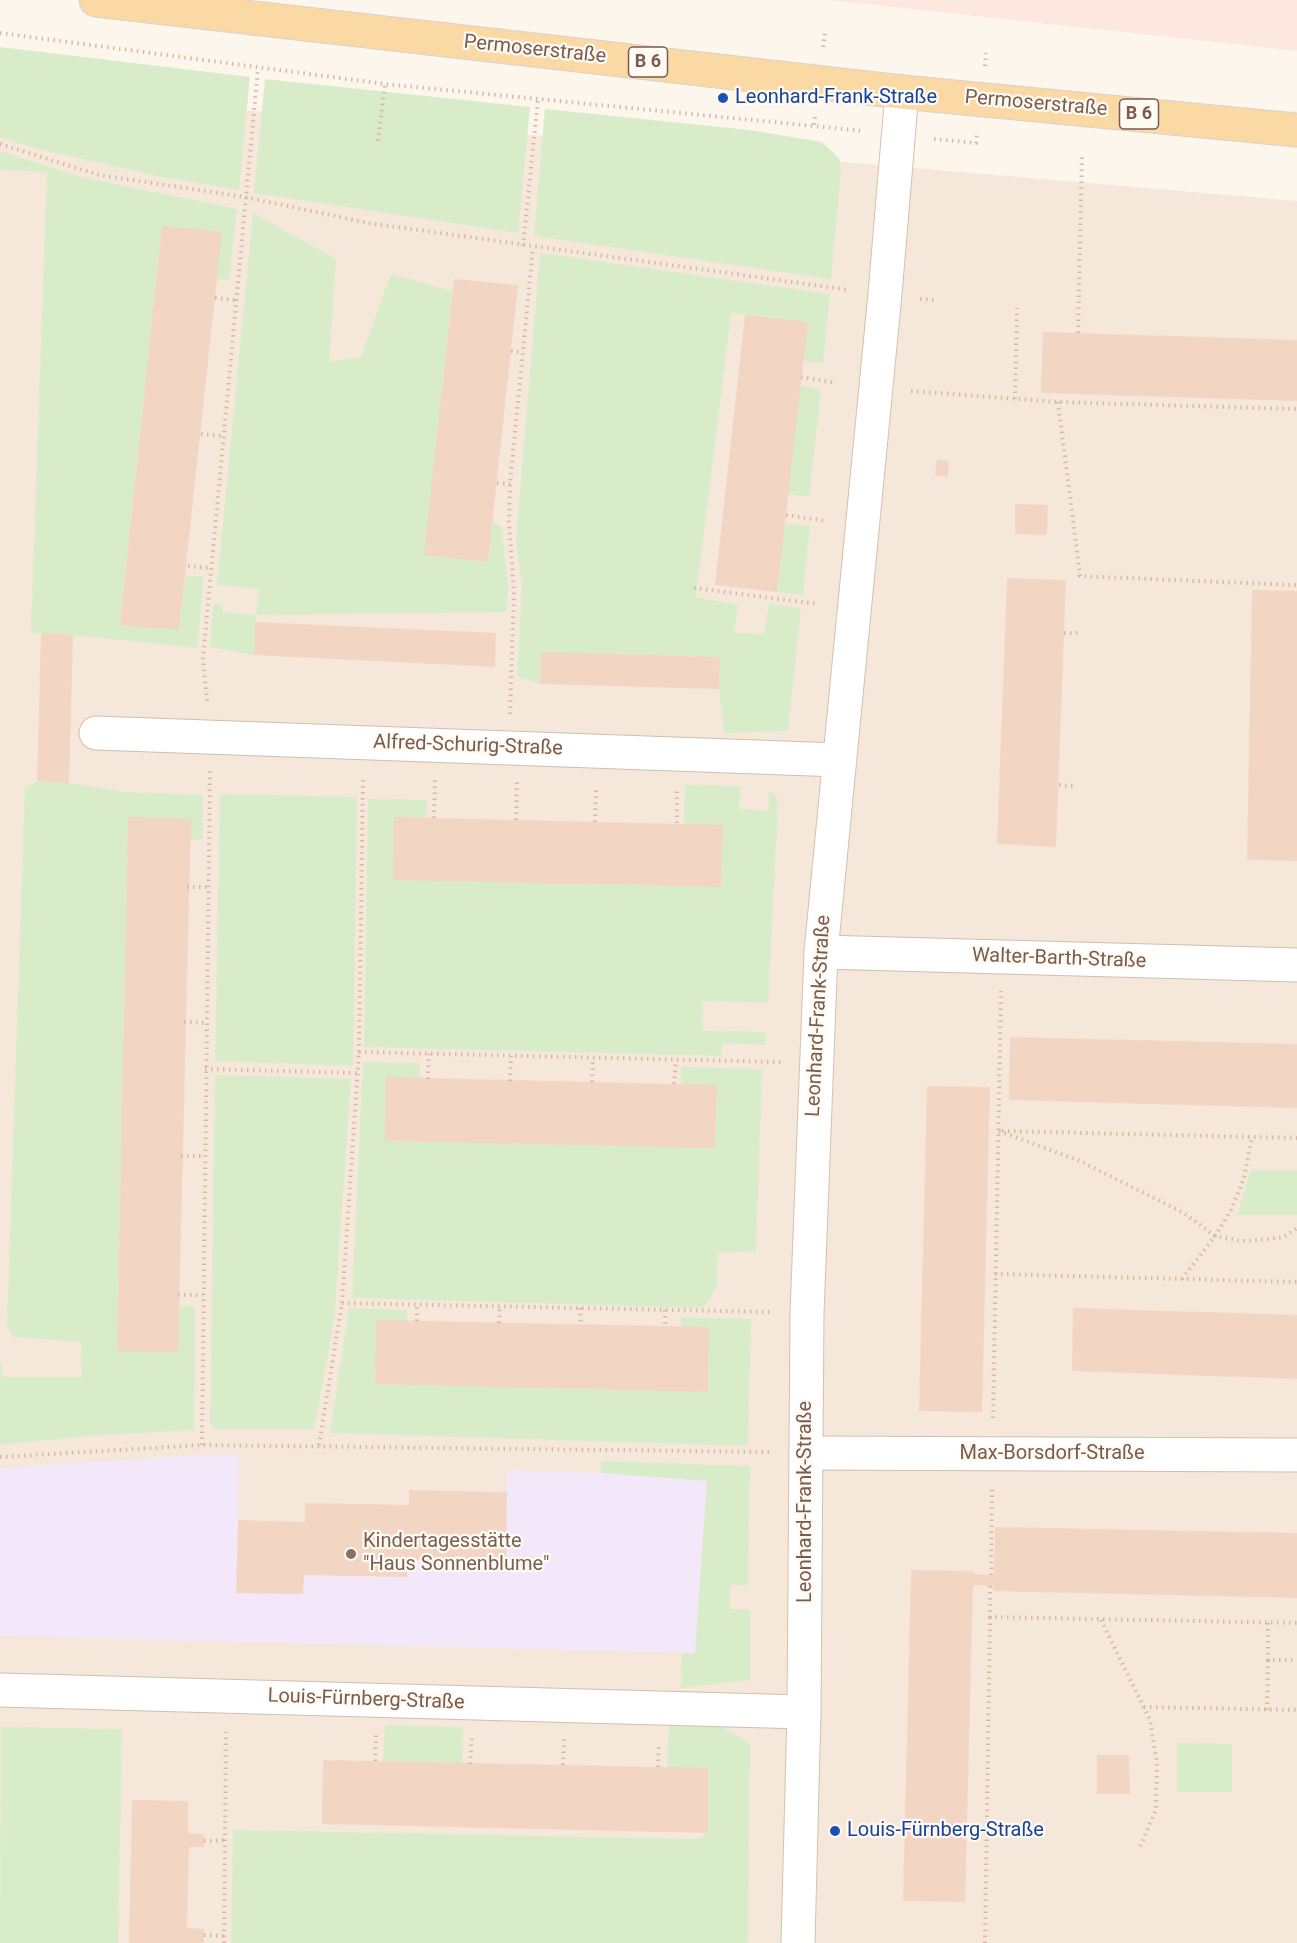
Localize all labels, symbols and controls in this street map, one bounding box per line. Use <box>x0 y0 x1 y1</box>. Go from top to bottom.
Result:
street label: Permoserstraße <box>463 31 607 69</box>
road number: B 6 <box>628 47 668 77</box>
place label: Leonhard-Frank-Straße <box>735 86 937 110</box>
street label: Permoserstraße <box>964 86 1108 122</box>
marker: Leonhard-Frank-Straße <box>716 91 730 105</box>
road number: B 6 <box>1120 99 1158 129</box>
street label: Alfred-Schurig-Straße <box>373 731 563 761</box>
street label: Leonhard-Frank-Straße <box>802 914 836 1118</box>
street label: Walter-Barth-Straße <box>971 944 1147 974</box>
street label: Leonhard-Frank-Straße <box>794 1401 818 1603</box>
street label: Max-Borsdorf-Straße <box>959 1442 1145 1466</box>
place label: Kindertagesstätte "Haus Sonnenblume" <box>363 1530 549 1577</box>
marker: Kindertagesstätte "Haus Sonnenblume" <box>344 1547 358 1561</box>
street label: Louis-Fürnberg-Straße <box>267 1685 465 1715</box>
place label: Louis-Fürnberg-Straße <box>847 1819 1044 1843</box>
marker: Louis-Fürnberg-Straße <box>828 1824 842 1838</box>

